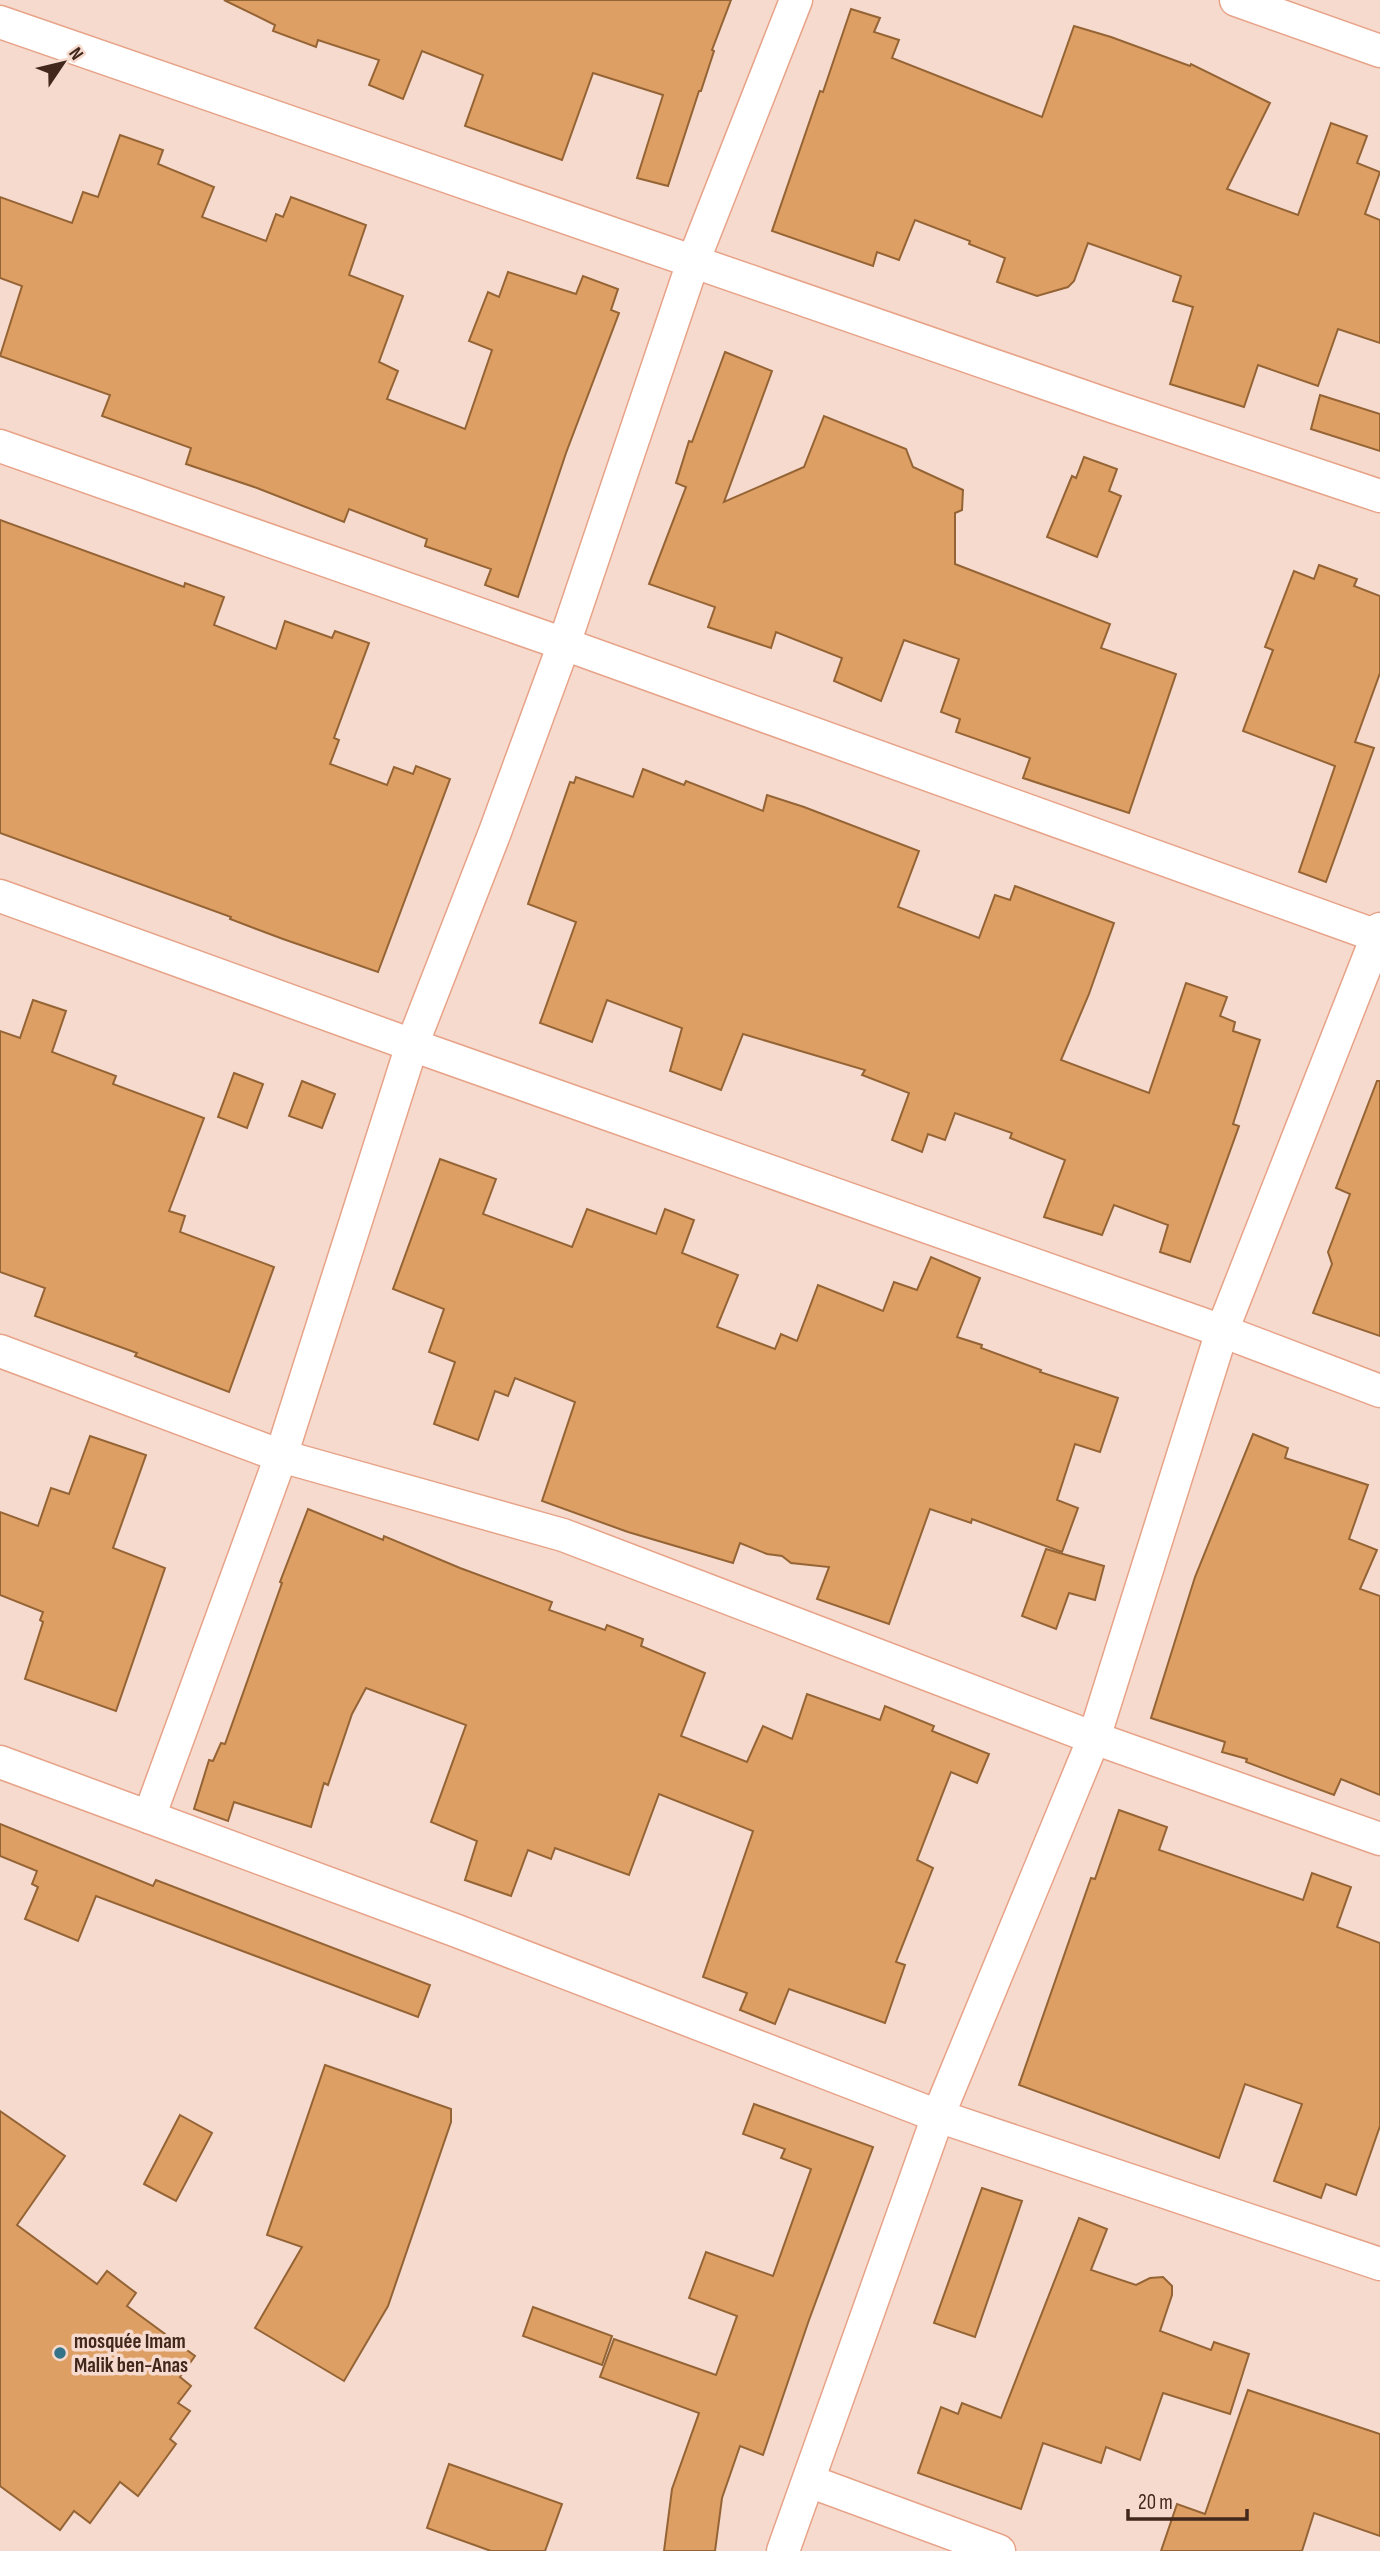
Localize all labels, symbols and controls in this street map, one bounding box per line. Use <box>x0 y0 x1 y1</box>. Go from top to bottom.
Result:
north arrow <box>28 28 98 98</box>
text: N <box>63 43 88 65</box>
place label: mosquée Imam Malik ben-Anas <box>74 2329 188 2378</box>
marker: mosquée Imam Malik ben-Anas <box>52 2345 68 2361</box>
scale bar <box>1128 2478 1247 2522</box>
text: 20 m <box>1138 2490 1173 2515</box>

